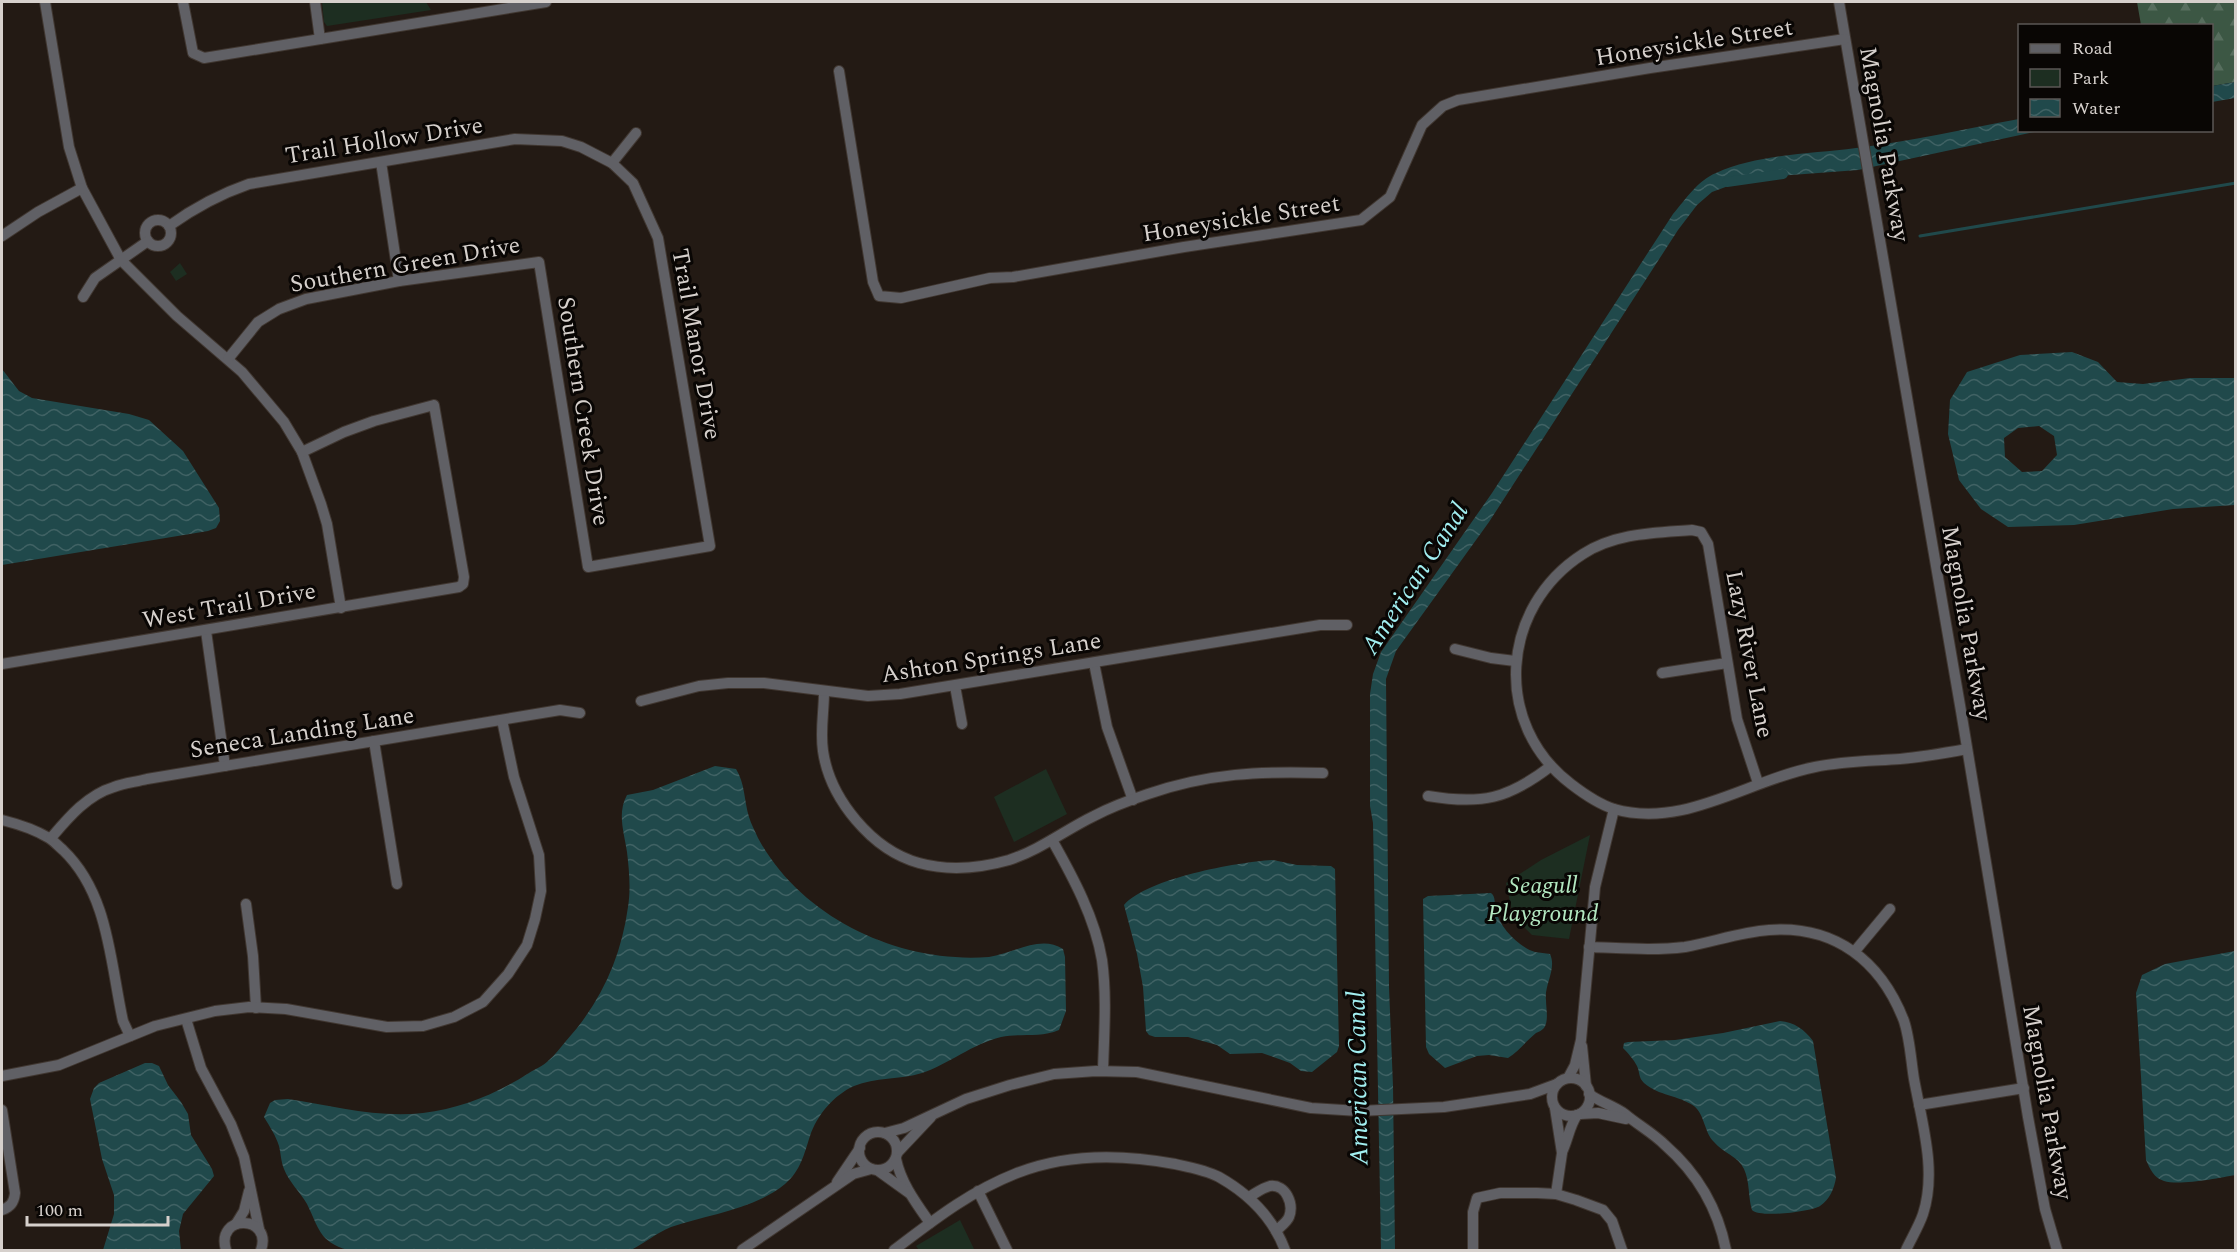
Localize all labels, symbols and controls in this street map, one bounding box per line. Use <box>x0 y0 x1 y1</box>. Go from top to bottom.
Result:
street label: Honeysickle Street <box>1593 10 1796 76</box>
legend <box>2018 24 2213 132</box>
text: Road <box>2072 35 2113 62</box>
street label: Magnolia Parkway <box>1849 44 1919 246</box>
text: Park <box>2072 65 2109 92</box>
text: Water <box>2072 95 2120 122</box>
street label: Trail Hollow Drive <box>283 108 486 174</box>
street label: Honeysickle Street <box>1140 186 1343 252</box>
street label: Southern Green Drive <box>287 227 523 303</box>
street label: Trail Manor Drive <box>661 246 731 443</box>
street label: Southern Creek Drive <box>547 294 619 528</box>
water label: American Canal <box>1350 494 1479 663</box>
street label: Magnolia Parkway <box>1931 523 2001 725</box>
street label: Lazy River Lane <box>1715 567 1783 741</box>
street label: West Trail Drive <box>140 573 319 639</box>
street label: Ashton Springs Lane <box>878 623 1104 693</box>
street label: Seneca Landing Lane <box>187 697 417 769</box>
park label: Seagull Playground <box>1487 868 1599 932</box>
water label: American Canal <box>1336 990 1380 1166</box>
street label: Magnolia Parkway <box>2012 1002 2082 1204</box>
scale bar <box>27 1189 168 1227</box>
text: 100 m <box>36 1197 83 1224</box>

